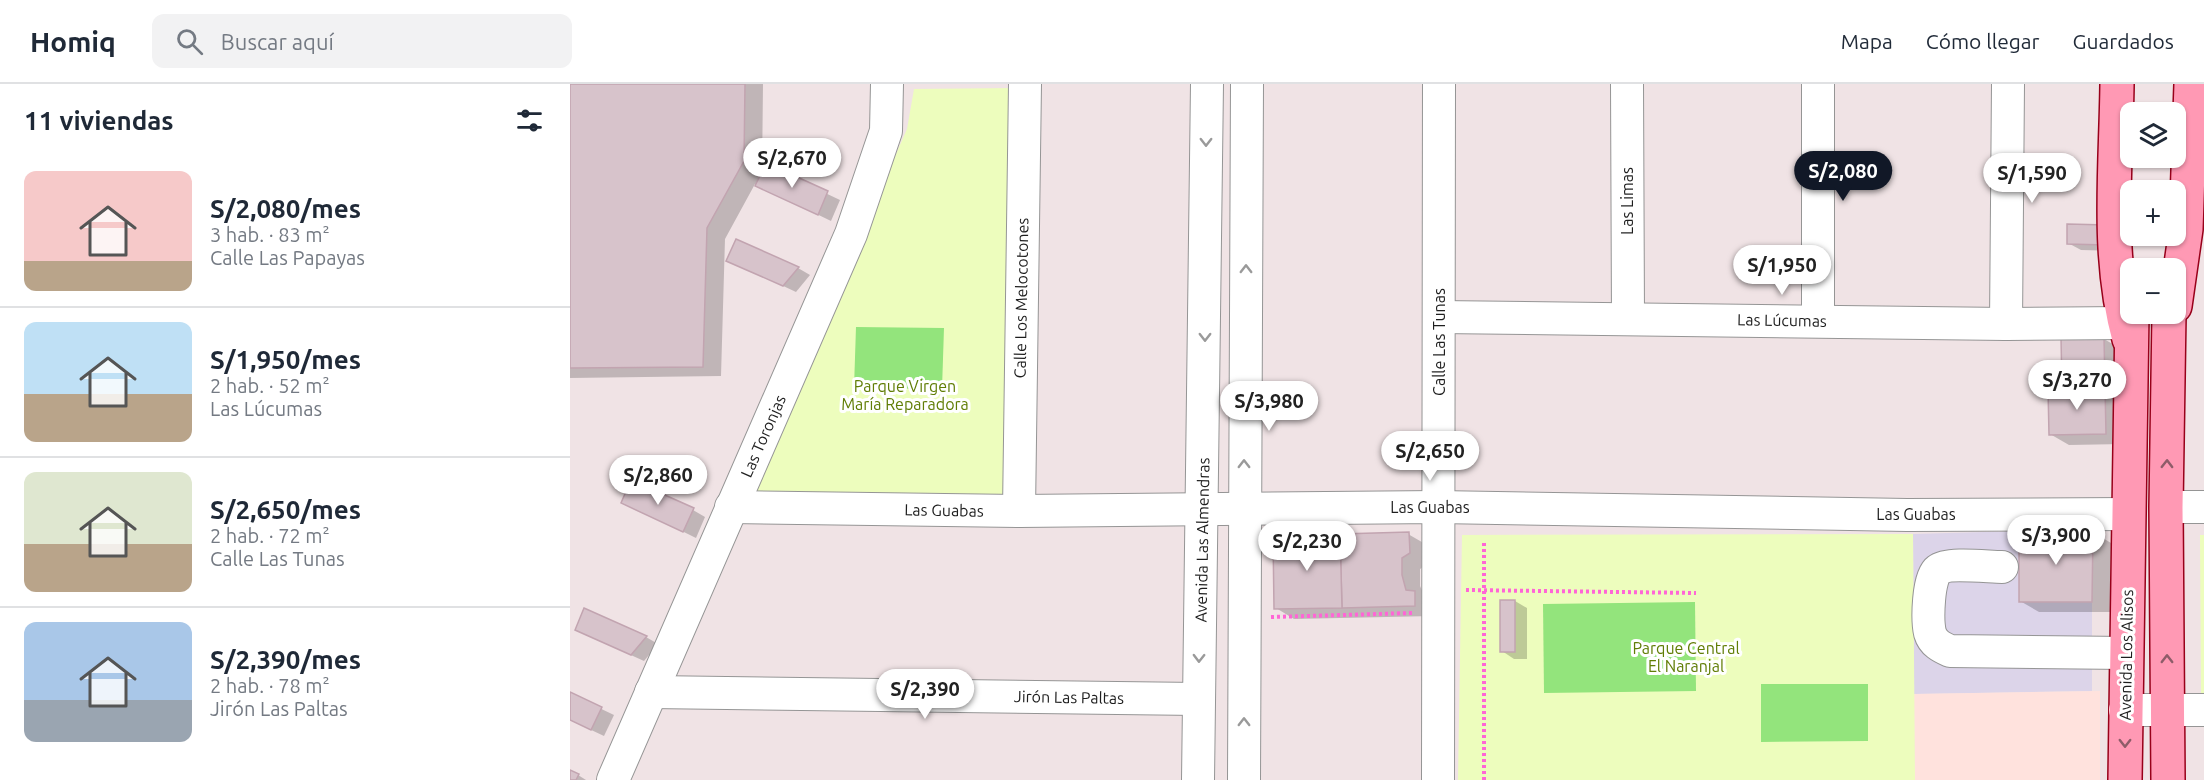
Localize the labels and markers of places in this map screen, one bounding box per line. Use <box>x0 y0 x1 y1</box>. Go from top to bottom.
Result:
pin: S/2,670 <box>737 138 847 189</box>
pin: S/2,080 <box>1788 151 1898 202</box>
pin: S/1,590 <box>1977 153 2087 204</box>
pin: S/1,950 <box>1727 245 1837 296</box>
pin: S/3,270 <box>2022 360 2132 411</box>
pin: S/3,980 <box>1214 381 1324 432</box>
pin: S/2,650 <box>1375 431 1485 482</box>
pin: S/2,860 <box>603 455 713 506</box>
pin: S/3,900 <box>2001 515 2111 566</box>
pin: S/2,230 <box>1252 521 1362 572</box>
pin: S/2,390 <box>870 669 980 720</box>

